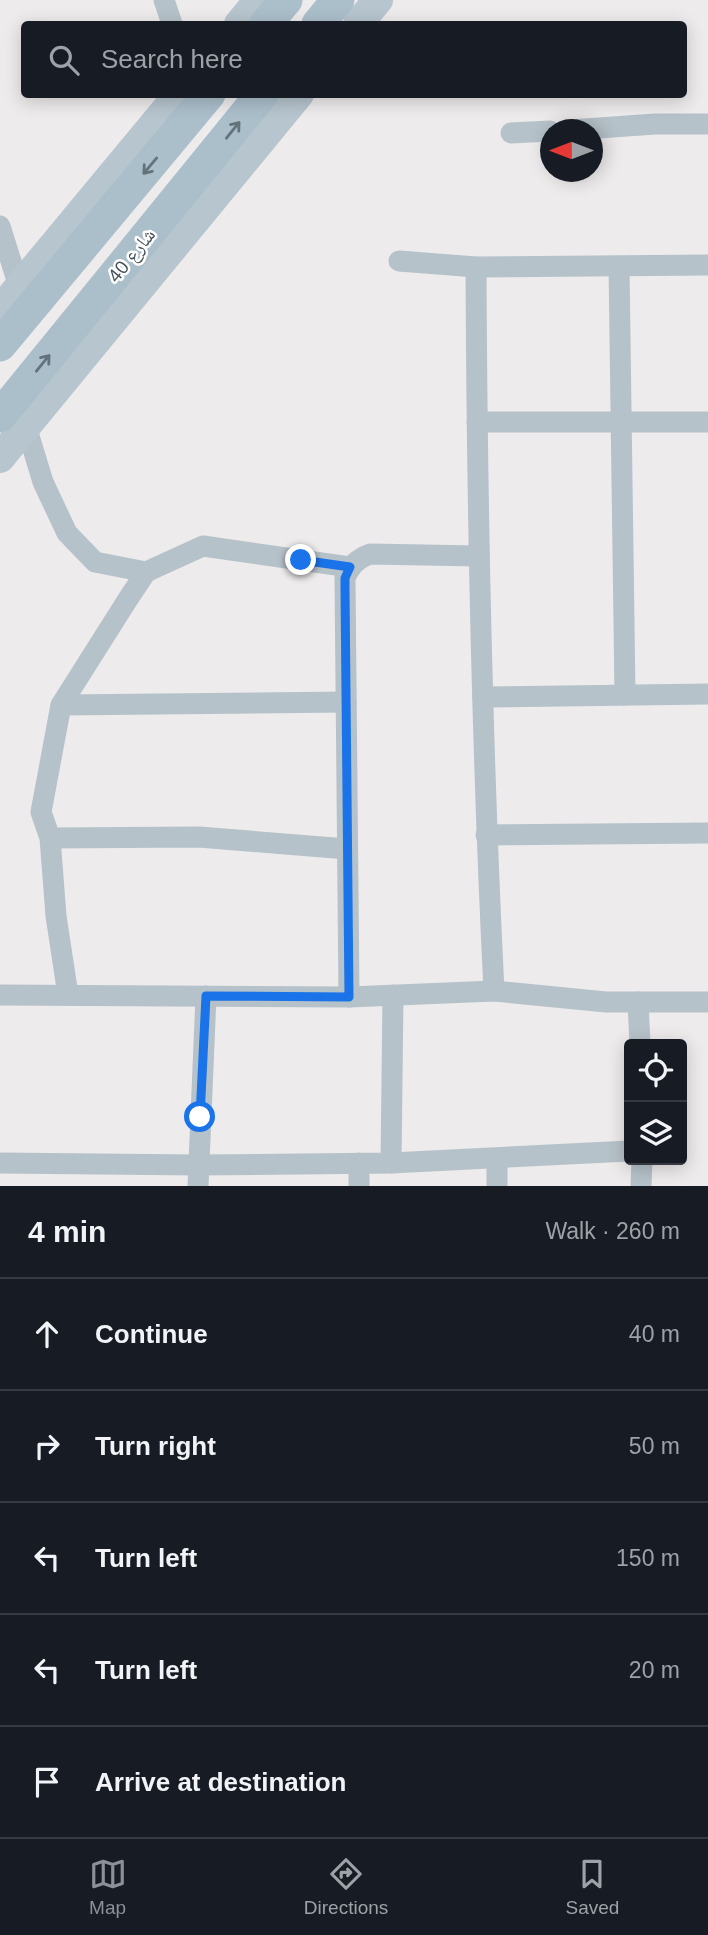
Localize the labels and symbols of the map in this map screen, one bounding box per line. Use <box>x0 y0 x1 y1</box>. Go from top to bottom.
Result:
north arrow <box>540 119 603 182</box>
one-way arrow <box>226 121 241 139</box>
one-way arrow <box>142 157 158 175</box>
street label: شارع 40 <box>104 224 160 287</box>
one-way arrow <box>35 354 51 372</box>
route end <box>285 544 316 575</box>
route start <box>184 1101 215 1132</box>

